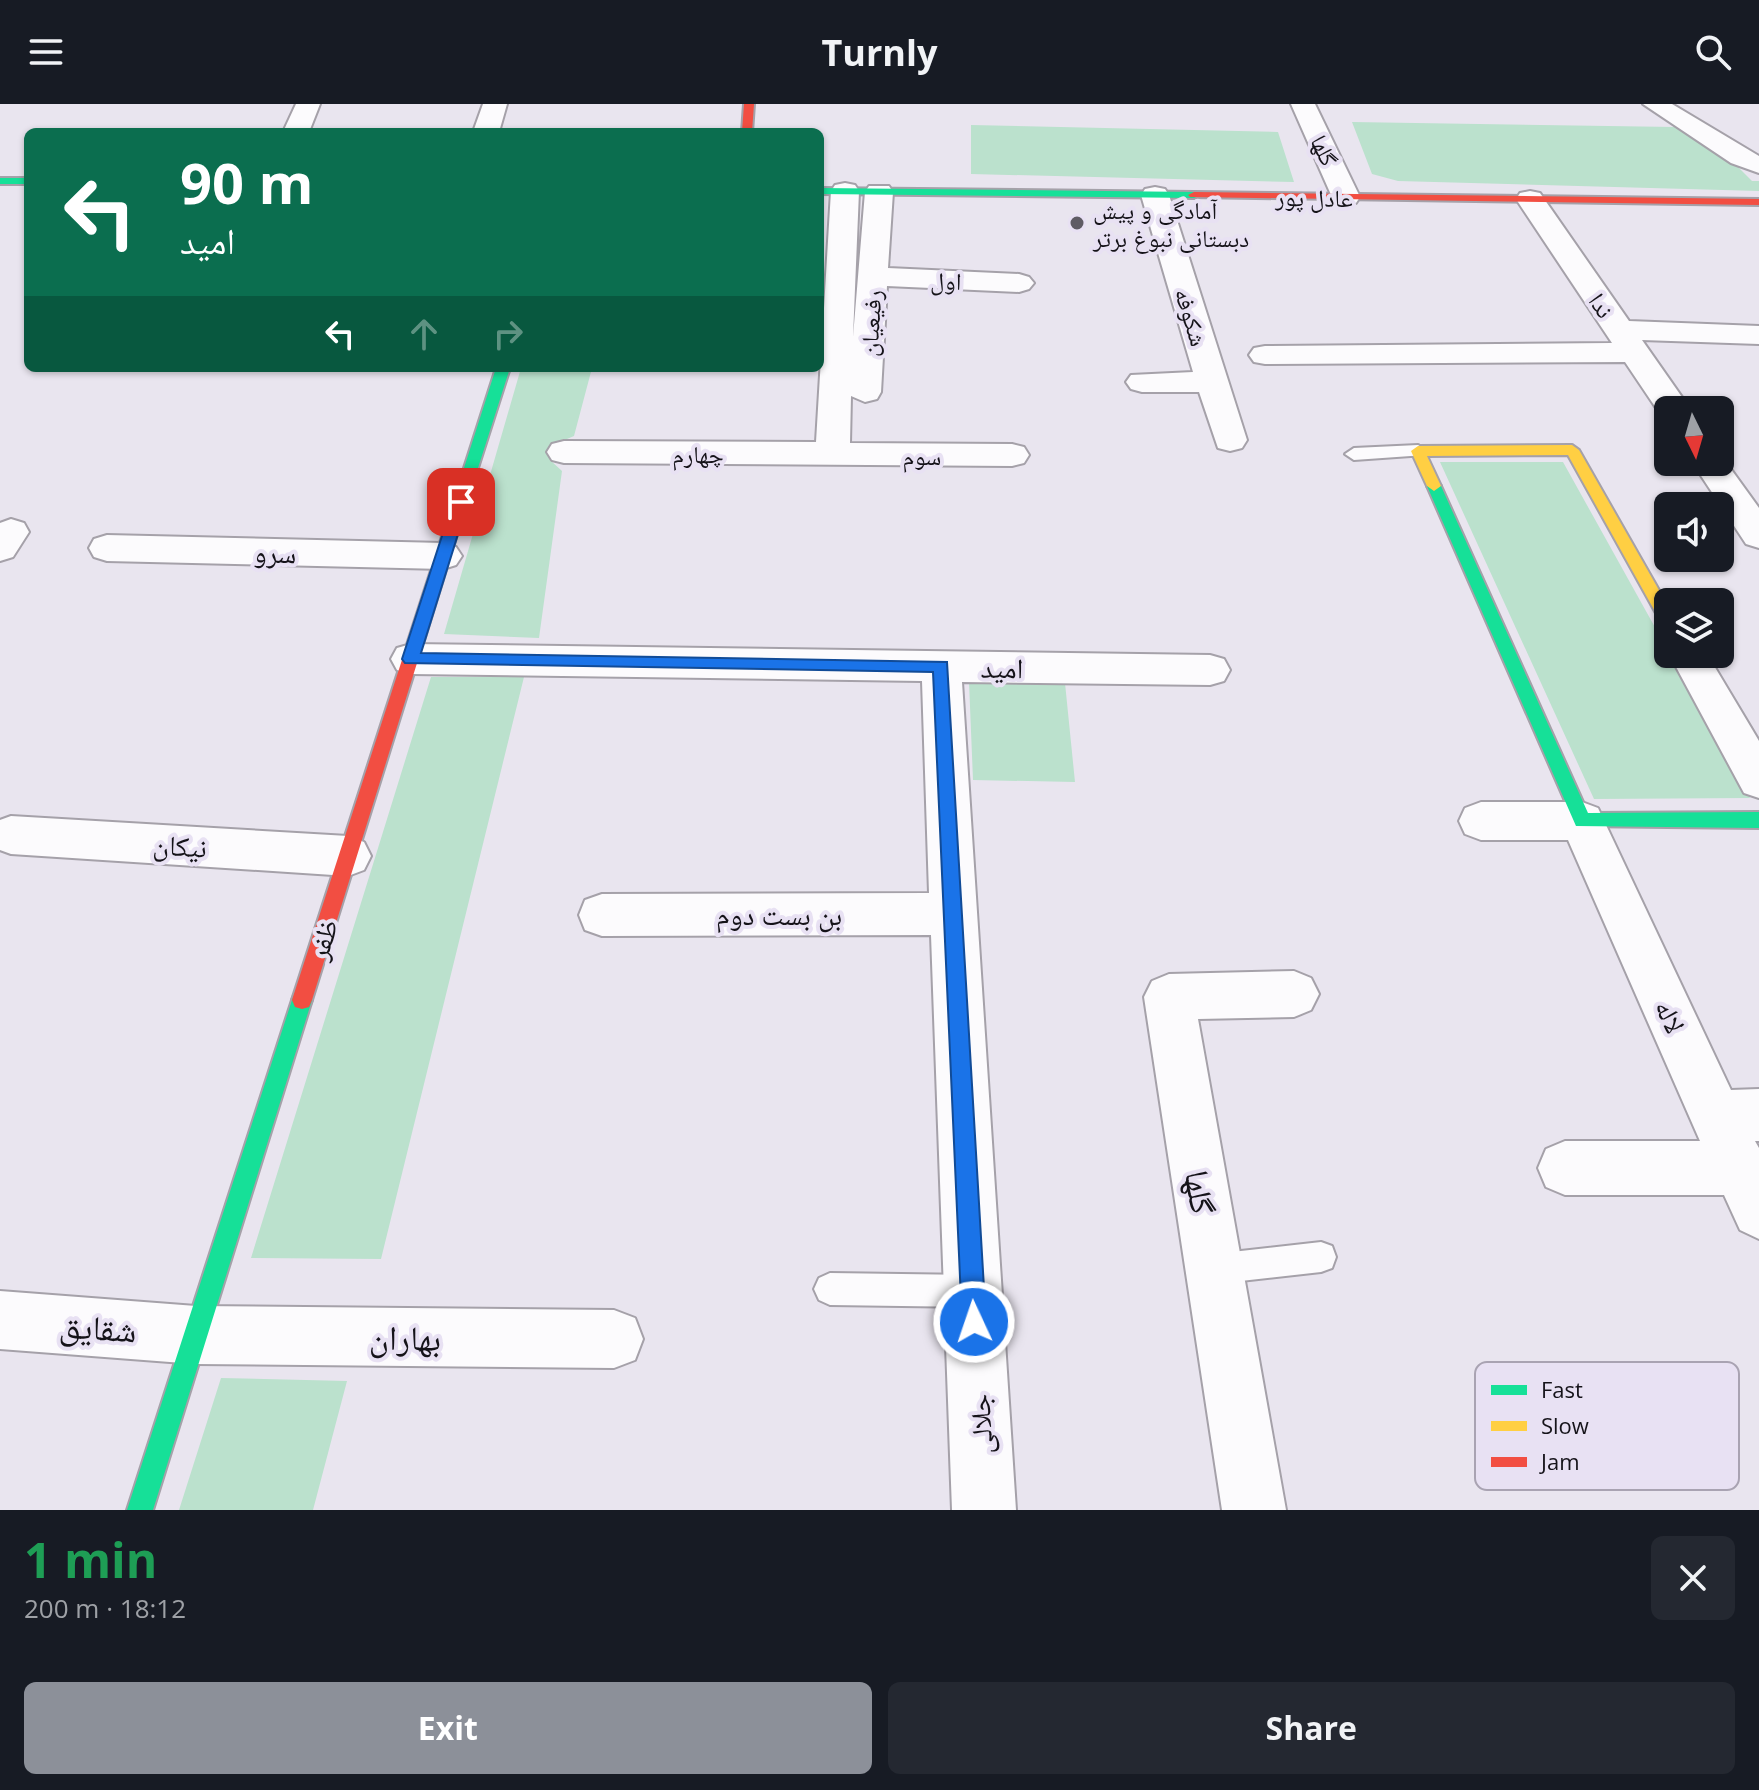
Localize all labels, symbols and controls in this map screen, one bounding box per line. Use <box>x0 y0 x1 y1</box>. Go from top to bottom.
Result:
text: Turnly <box>822 28 937 77</box>
icon: menu <box>24 30 68 74</box>
icon: search <box>1691 30 1735 74</box>
street label: گلها <box>1303 129 1347 171</box>
text: 90 m <box>180 144 314 220</box>
icon: left <box>48 160 152 264</box>
street label: عادل پور <box>1274 180 1353 214</box>
place label: آمادگی و پیش دبستانی نبوغ برتر <box>1092 193 1249 254</box>
marker: آمادگی و پیش دبستانی نبوغ برتر <box>1068 214 1086 232</box>
text: امید <box>180 216 235 265</box>
street label: اول <box>930 263 962 297</box>
street label: شکوفه <box>1168 284 1216 350</box>
street label: ندا <box>1582 286 1622 324</box>
street label: رفیعیان <box>851 289 889 357</box>
icon: left <box>318 312 362 356</box>
icon: ahead <box>402 312 446 356</box>
icon: right <box>486 312 530 356</box>
north arrow <box>1654 396 1734 476</box>
map controls <box>1654 396 1734 668</box>
street label: چهارم <box>672 437 724 471</box>
street label: سوم <box>903 439 941 473</box>
pin <box>427 468 495 536</box>
icon: arrive <box>439 480 483 524</box>
button: sound <box>1654 492 1734 572</box>
street label: سرو <box>253 533 297 571</box>
button: layers <box>1654 588 1734 668</box>
street label: امید <box>980 648 1024 686</box>
street label: نیکان <box>152 824 208 866</box>
street label: بن بست دوم <box>716 895 842 934</box>
street label: ظفر <box>297 914 346 965</box>
street label: لاله <box>1647 993 1695 1039</box>
street label: گلها <box>1175 1167 1227 1217</box>
position arrow <box>932 1280 1016 1364</box>
street label: شقایق <box>58 1301 138 1353</box>
street label: بهاران <box>369 1313 441 1361</box>
legend <box>1475 1362 1739 1490</box>
text: Fast <box>1541 1374 1583 1404</box>
street label: جلالی <box>959 1393 1001 1455</box>
text: Slow <box>1541 1410 1589 1440</box>
text: Jam <box>1539 1446 1580 1476</box>
text: 1 min <box>24 1527 157 1592</box>
button: close <box>1651 1536 1735 1620</box>
text: 200 m · 18:12 <box>24 1590 186 1626</box>
button: Exit <box>24 1682 872 1774</box>
button: Share <box>888 1682 1735 1774</box>

